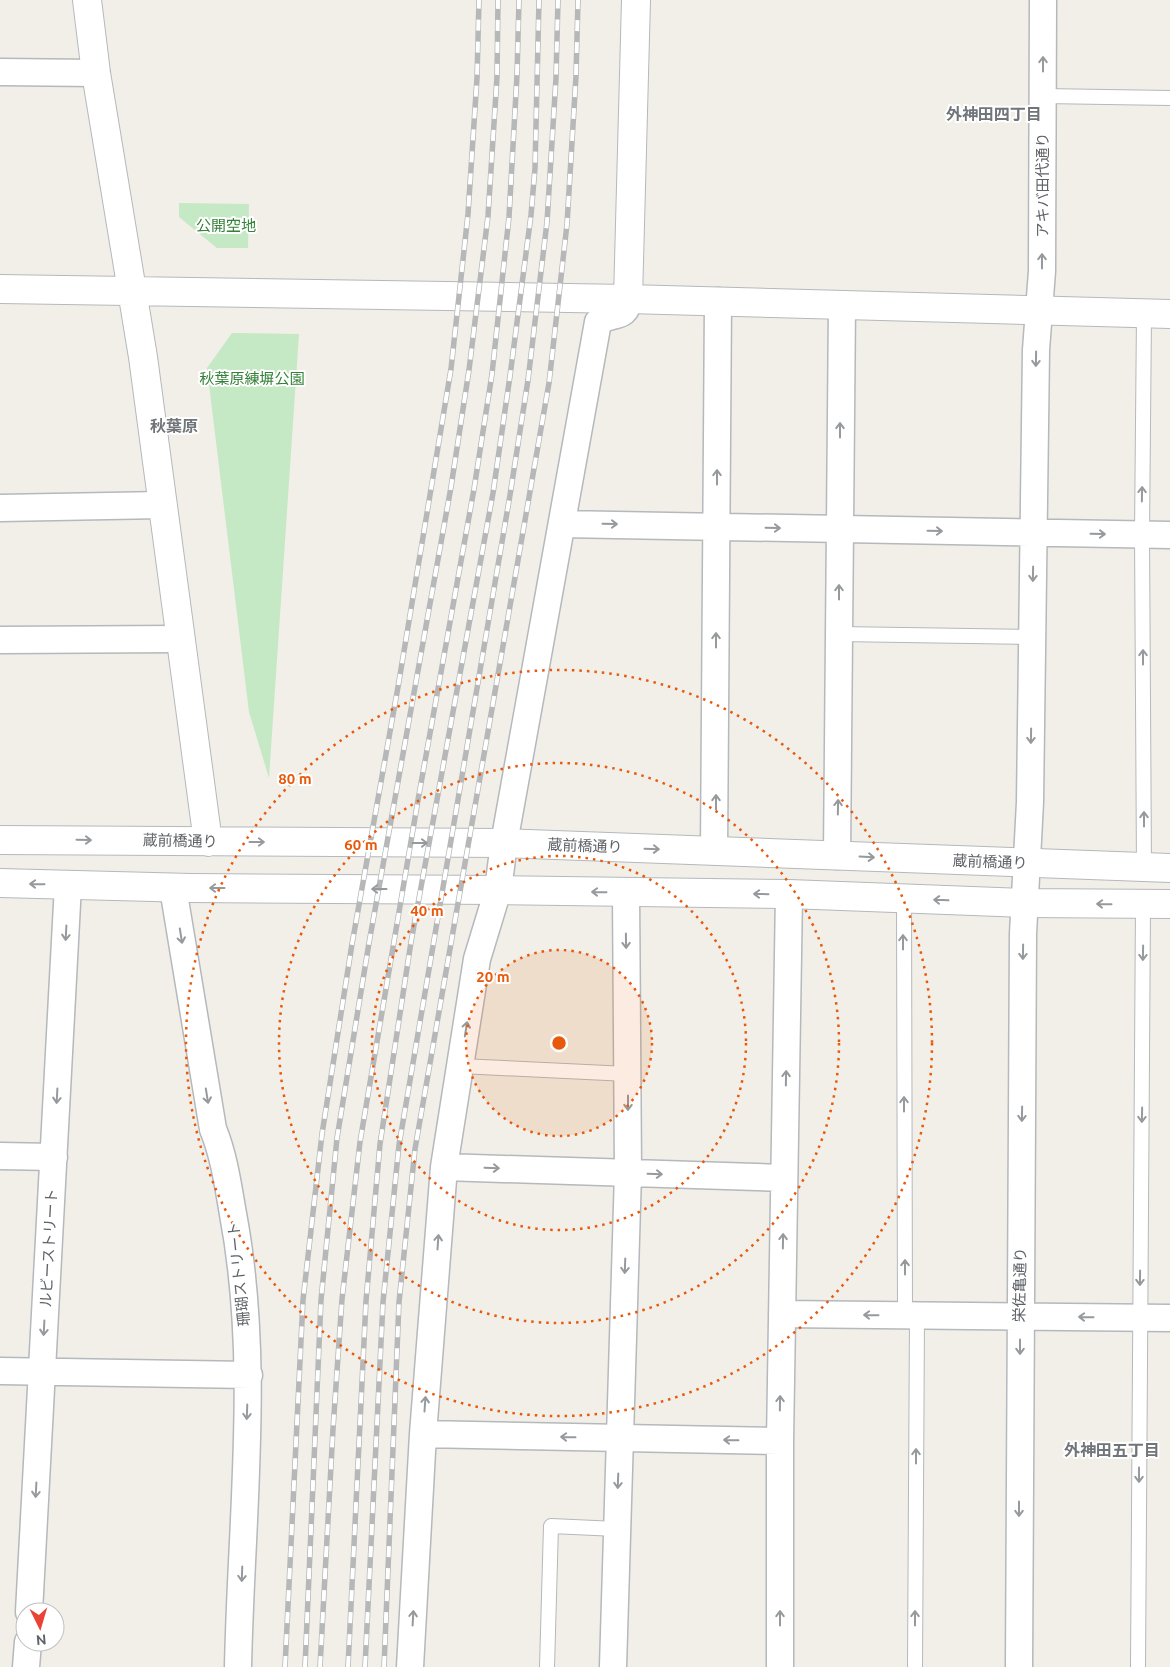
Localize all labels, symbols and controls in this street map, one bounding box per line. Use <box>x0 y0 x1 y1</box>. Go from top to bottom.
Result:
one-way arrow <box>1038 56 1048 72</box>
district label: 外神田四丁目 <box>946 105 1042 123</box>
street label: アキバ田代通り <box>1034 132 1051 238</box>
park label: 公開空地 <box>196 217 256 234</box>
one-way arrow <box>1037 254 1047 270</box>
one-way arrow <box>1031 350 1041 366</box>
park label: 秋葉原練塀公園 <box>199 370 305 387</box>
district label: 秋葉原 <box>150 417 198 435</box>
one-way arrow <box>836 422 845 438</box>
one-way arrow <box>712 470 722 486</box>
one-way arrow <box>1137 487 1147 503</box>
one-way arrow <box>602 520 618 529</box>
one-way arrow <box>765 523 781 532</box>
one-way arrow <box>927 526 943 536</box>
one-way arrow <box>1089 529 1105 539</box>
one-way arrow <box>1029 565 1038 581</box>
one-way arrow <box>834 585 844 601</box>
one-way arrow <box>711 632 721 648</box>
one-way arrow <box>1138 649 1148 666</box>
one-way arrow <box>1026 728 1036 744</box>
text: 80 m <box>278 770 312 787</box>
one-way arrow <box>711 795 720 811</box>
one-way arrow <box>833 800 842 816</box>
one-way arrow <box>1139 812 1149 828</box>
street label: 蔵前橋通り <box>142 831 218 850</box>
one-way arrow <box>75 835 91 845</box>
text: 60 m <box>344 836 378 853</box>
street label: 蔵前橋通り <box>547 836 623 855</box>
one-way arrow <box>248 837 265 847</box>
one-way arrow <box>411 838 427 848</box>
one-way arrow <box>644 844 660 853</box>
street label: 蔵前橋通り <box>952 852 1028 871</box>
one-way arrow <box>859 853 875 862</box>
one-way arrow <box>29 879 45 889</box>
one-way arrow <box>209 883 225 893</box>
one-way arrow <box>371 884 388 894</box>
one-way arrow <box>591 887 607 896</box>
one-way arrow <box>754 889 770 899</box>
one-way arrow <box>934 895 950 904</box>
one-way arrow <box>1096 899 1112 909</box>
text: 40 m <box>410 902 444 919</box>
one-way arrow <box>61 925 70 941</box>
one-way arrow <box>177 927 187 943</box>
one-way arrow <box>621 932 631 949</box>
one-way arrow <box>898 934 908 950</box>
one-way arrow <box>1018 943 1028 959</box>
one-way arrow <box>1138 944 1148 960</box>
text: 20 m <box>476 968 510 985</box>
one-way arrow <box>461 1021 471 1037</box>
centre of rings <box>550 1034 568 1052</box>
one-way arrow <box>781 1071 791 1087</box>
one-way arrow <box>52 1087 61 1103</box>
one-way arrow <box>203 1088 213 1104</box>
one-way arrow <box>623 1095 633 1111</box>
one-way arrow <box>899 1097 909 1113</box>
one-way arrow <box>1017 1106 1027 1122</box>
one-way arrow <box>1137 1107 1146 1123</box>
one-way arrow <box>484 1164 500 1173</box>
one-way arrow <box>646 1169 663 1179</box>
street label: ルビーストリート <box>37 1188 60 1308</box>
street label: 珊瑚ストリート <box>225 1221 252 1327</box>
one-way arrow <box>778 1233 788 1250</box>
one-way arrow <box>433 1234 442 1250</box>
street label: 栄佐亀通り <box>1010 1247 1029 1323</box>
one-way arrow <box>620 1258 630 1274</box>
one-way arrow <box>900 1259 909 1275</box>
one-way arrow <box>1135 1269 1145 1285</box>
one-way arrow <box>864 1310 880 1320</box>
one-way arrow <box>1079 1313 1095 1322</box>
one-way arrow <box>40 1320 49 1336</box>
one-way arrow <box>1015 1338 1025 1354</box>
one-way arrow <box>421 1396 430 1412</box>
one-way arrow <box>776 1396 785 1412</box>
one-way arrow <box>243 1404 252 1420</box>
one-way arrow <box>561 1432 577 1442</box>
one-way arrow <box>723 1435 740 1445</box>
district label: 外神田五丁目 <box>1064 1441 1160 1459</box>
one-way arrow <box>911 1448 921 1464</box>
one-way arrow <box>1134 1466 1144 1483</box>
one-way arrow <box>614 1472 623 1488</box>
one-way arrow <box>31 1482 40 1498</box>
one-way arrow <box>1014 1500 1024 1517</box>
one-way arrow <box>237 1566 247 1582</box>
north arrow <box>15 1602 65 1652</box>
one-way arrow <box>408 1611 417 1627</box>
one-way arrow <box>775 1611 785 1627</box>
one-way arrow <box>910 1611 920 1627</box>
text: N <box>35 1632 47 1648</box>

